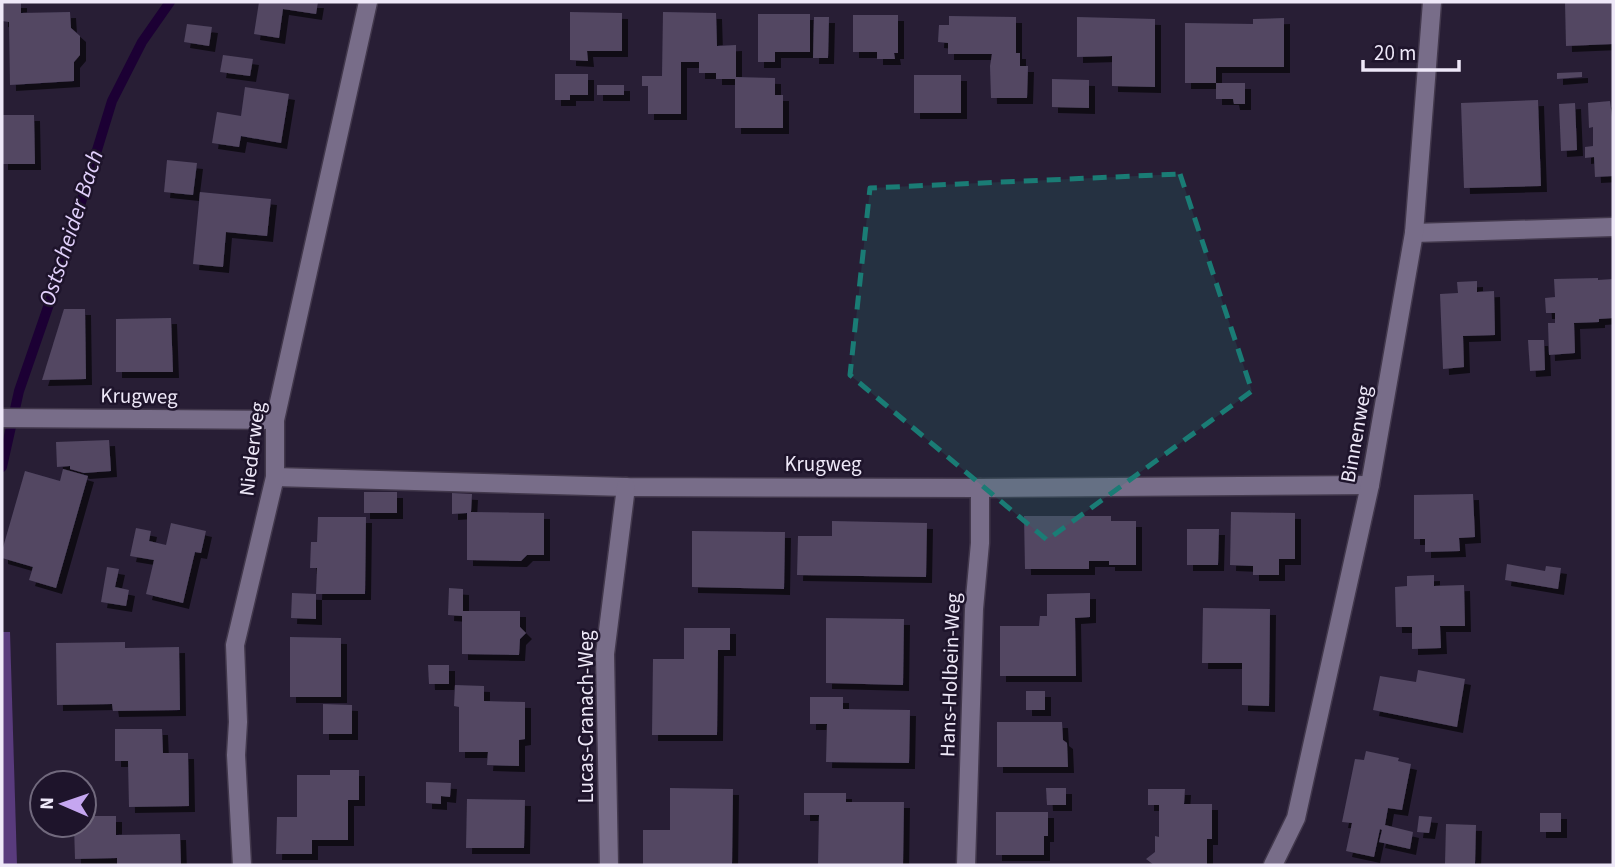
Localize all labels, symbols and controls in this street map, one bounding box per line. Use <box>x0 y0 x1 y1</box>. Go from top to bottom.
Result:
scale bar <box>1363 28 1459 72</box>
text: 20 m <box>1374 38 1416 68</box>
water label: Ostscheider Bach <box>30 146 112 310</box>
street label: Krugweg <box>100 380 178 412</box>
street label: Binnenweg <box>1333 383 1379 485</box>
street label: Niederweg <box>231 400 273 498</box>
street label: Krugweg <box>784 449 862 479</box>
street label: Hans-Holbein-Weg <box>932 592 968 757</box>
street label: Lucas-Cranach-Weg <box>571 630 601 803</box>
north arrow <box>28 769 98 839</box>
text: N <box>34 797 61 810</box>

